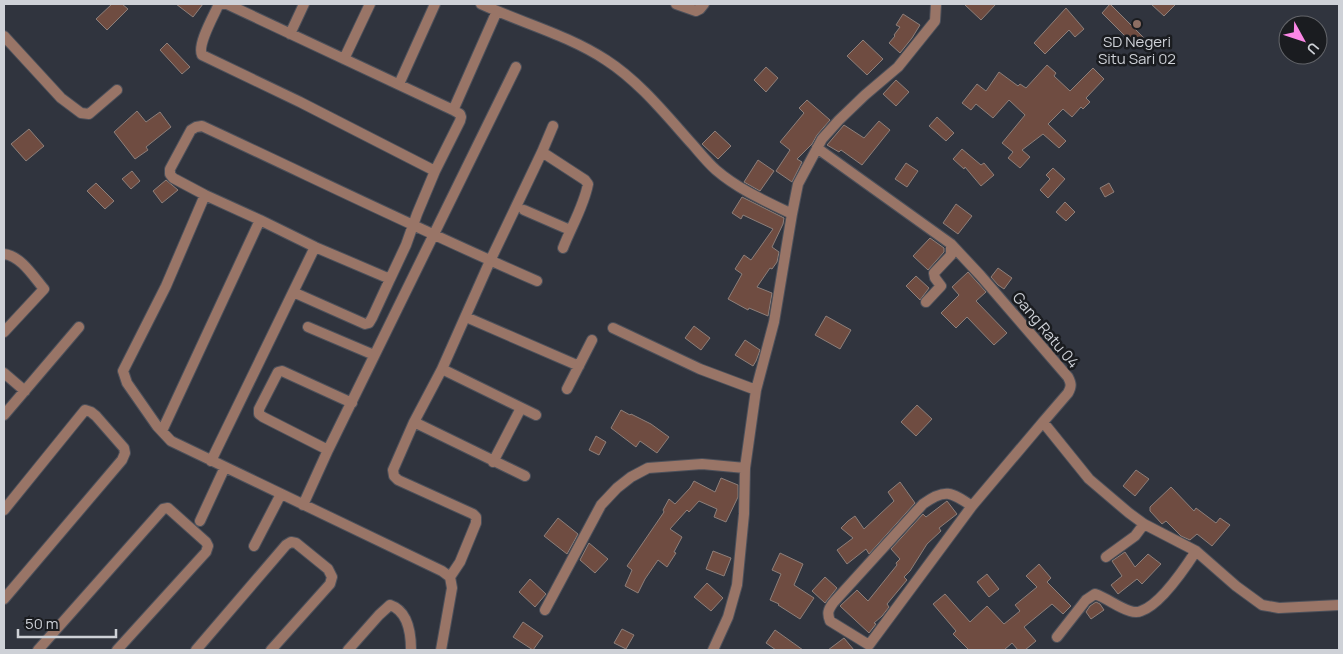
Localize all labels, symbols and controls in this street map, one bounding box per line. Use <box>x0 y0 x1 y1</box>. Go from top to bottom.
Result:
north arrow <box>1278 15 1328 65</box>
marker: SD Negeri Situ Sari 02 <box>1131 18 1143 30</box>
place label: SD Negeri Situ Sari 02 <box>1098 31 1176 69</box>
text: U <box>1303 39 1324 59</box>
street label: Gang Ratu 04 <box>1008 287 1084 373</box>
scale bar <box>18 606 115 638</box>
text: 50 m <box>25 613 59 634</box>

